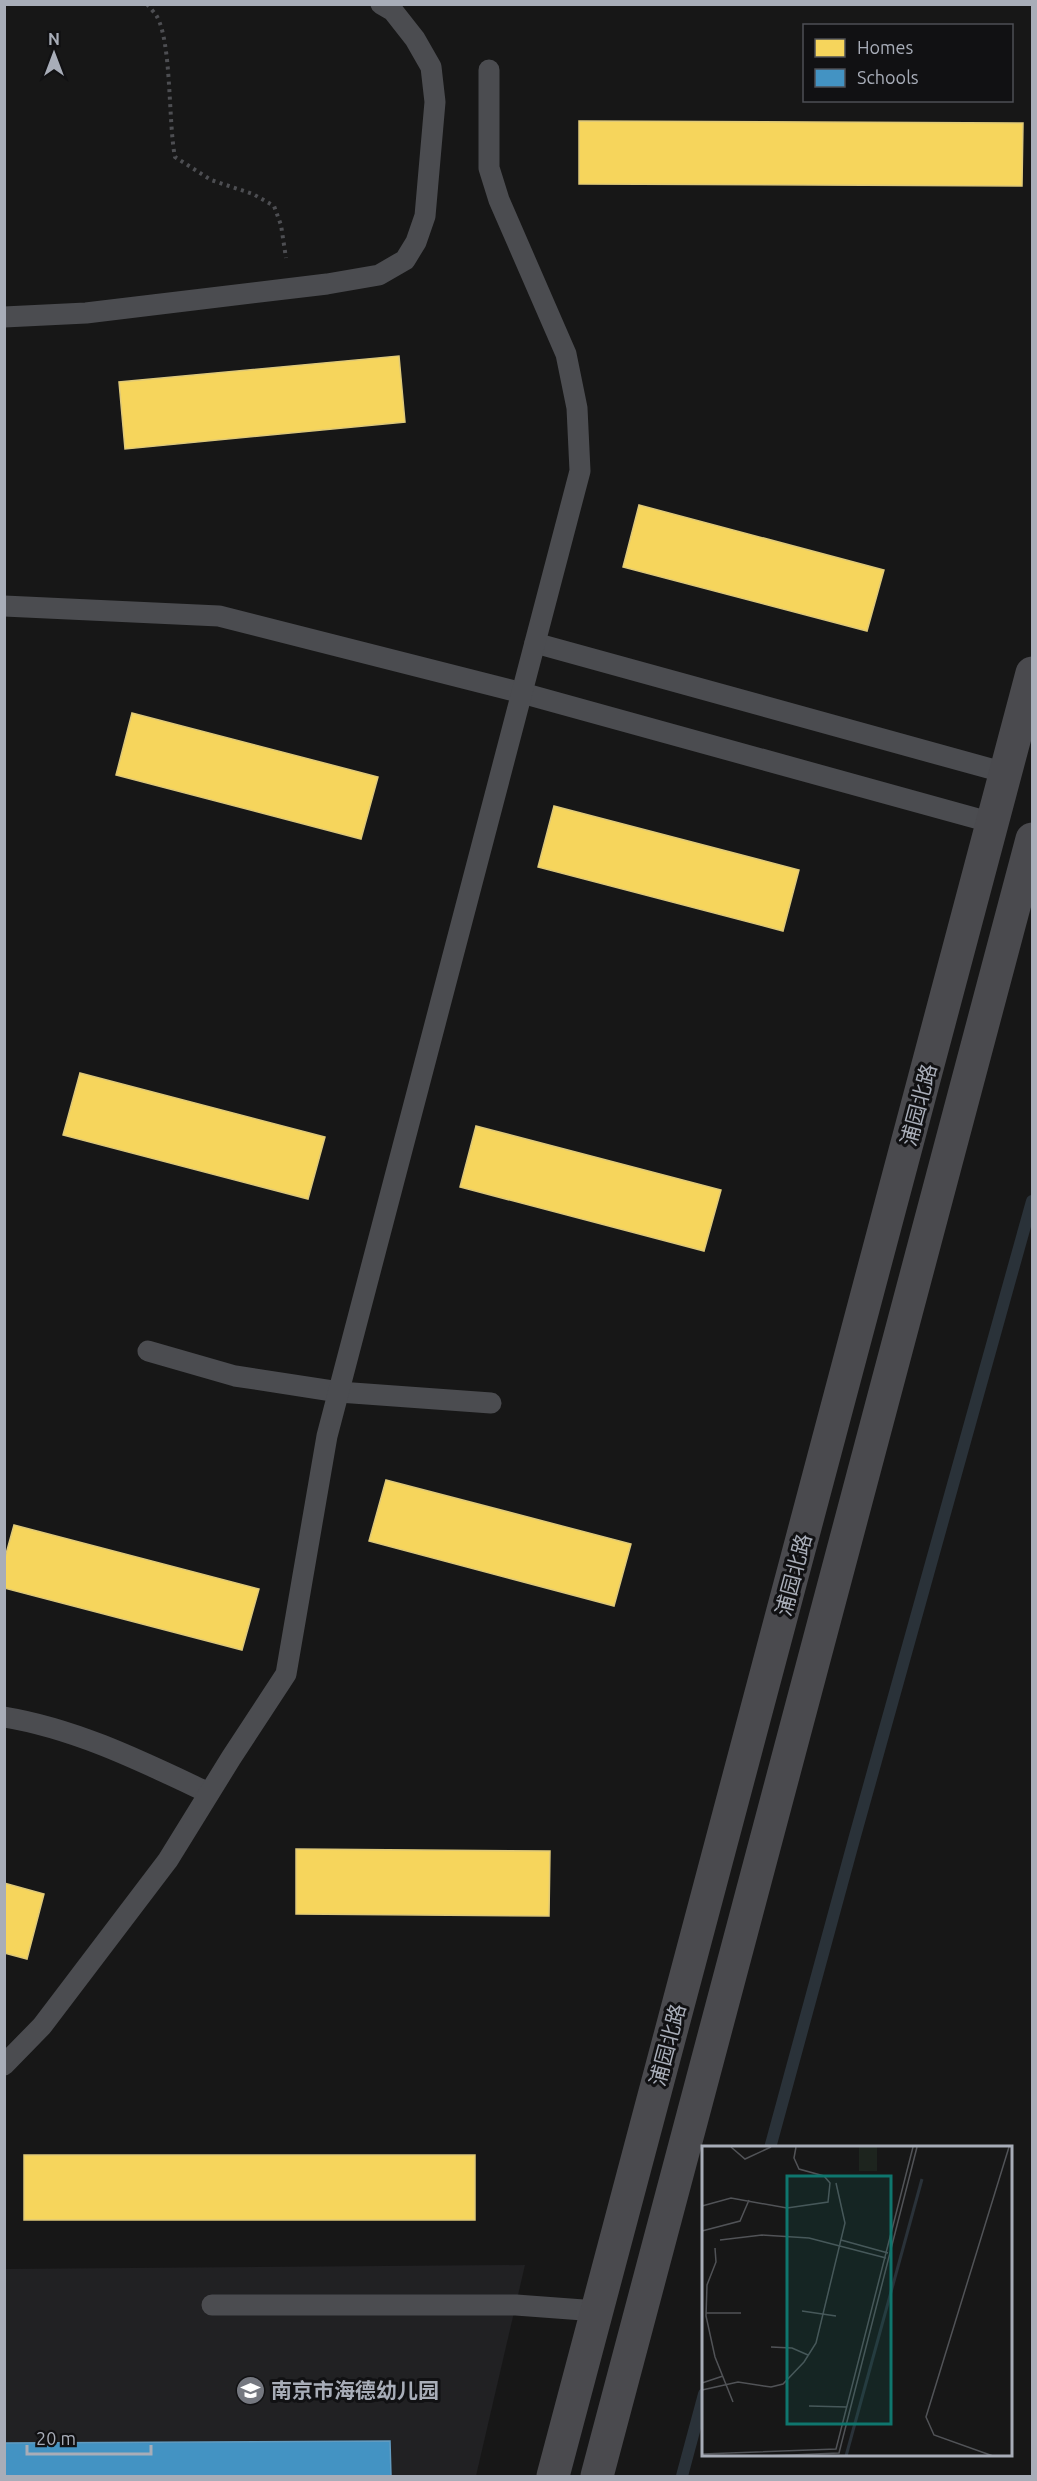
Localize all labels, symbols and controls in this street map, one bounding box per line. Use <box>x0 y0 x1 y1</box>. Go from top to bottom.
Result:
north arrow <box>24 24 84 84</box>
legend <box>803 24 1013 102</box>
text: N <box>48 30 60 48</box>
text: Homes <box>857 37 914 57</box>
text: Schools <box>857 67 919 87</box>
street label: 浦园北路 <box>896 1061 940 1148</box>
street label: 浦园北路 <box>771 1531 815 1618</box>
street label: 浦园北路 <box>645 2001 689 2088</box>
inset map <box>702 2146 1013 2457</box>
school or university icon: 南京市海德幼儿园 <box>234 2375 266 2407</box>
place label: 南京市海德幼儿园 <box>271 2378 439 2402</box>
scale bar <box>27 2418 152 2456</box>
text: 20 m <box>36 2428 76 2448</box>

